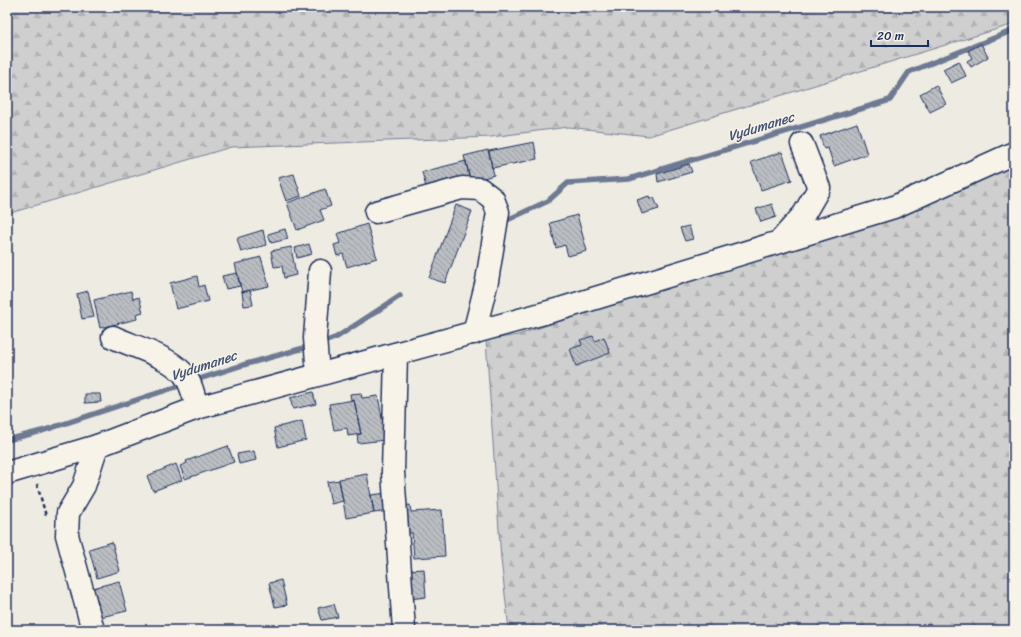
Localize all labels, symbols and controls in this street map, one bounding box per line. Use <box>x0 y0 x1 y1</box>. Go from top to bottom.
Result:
scale bar <box>871 22 928 48</box>
text: 20 m <box>877 25 904 47</box>
water label: Vydumanec <box>725 104 798 148</box>
water label: Vydumanec <box>168 343 241 388</box>

